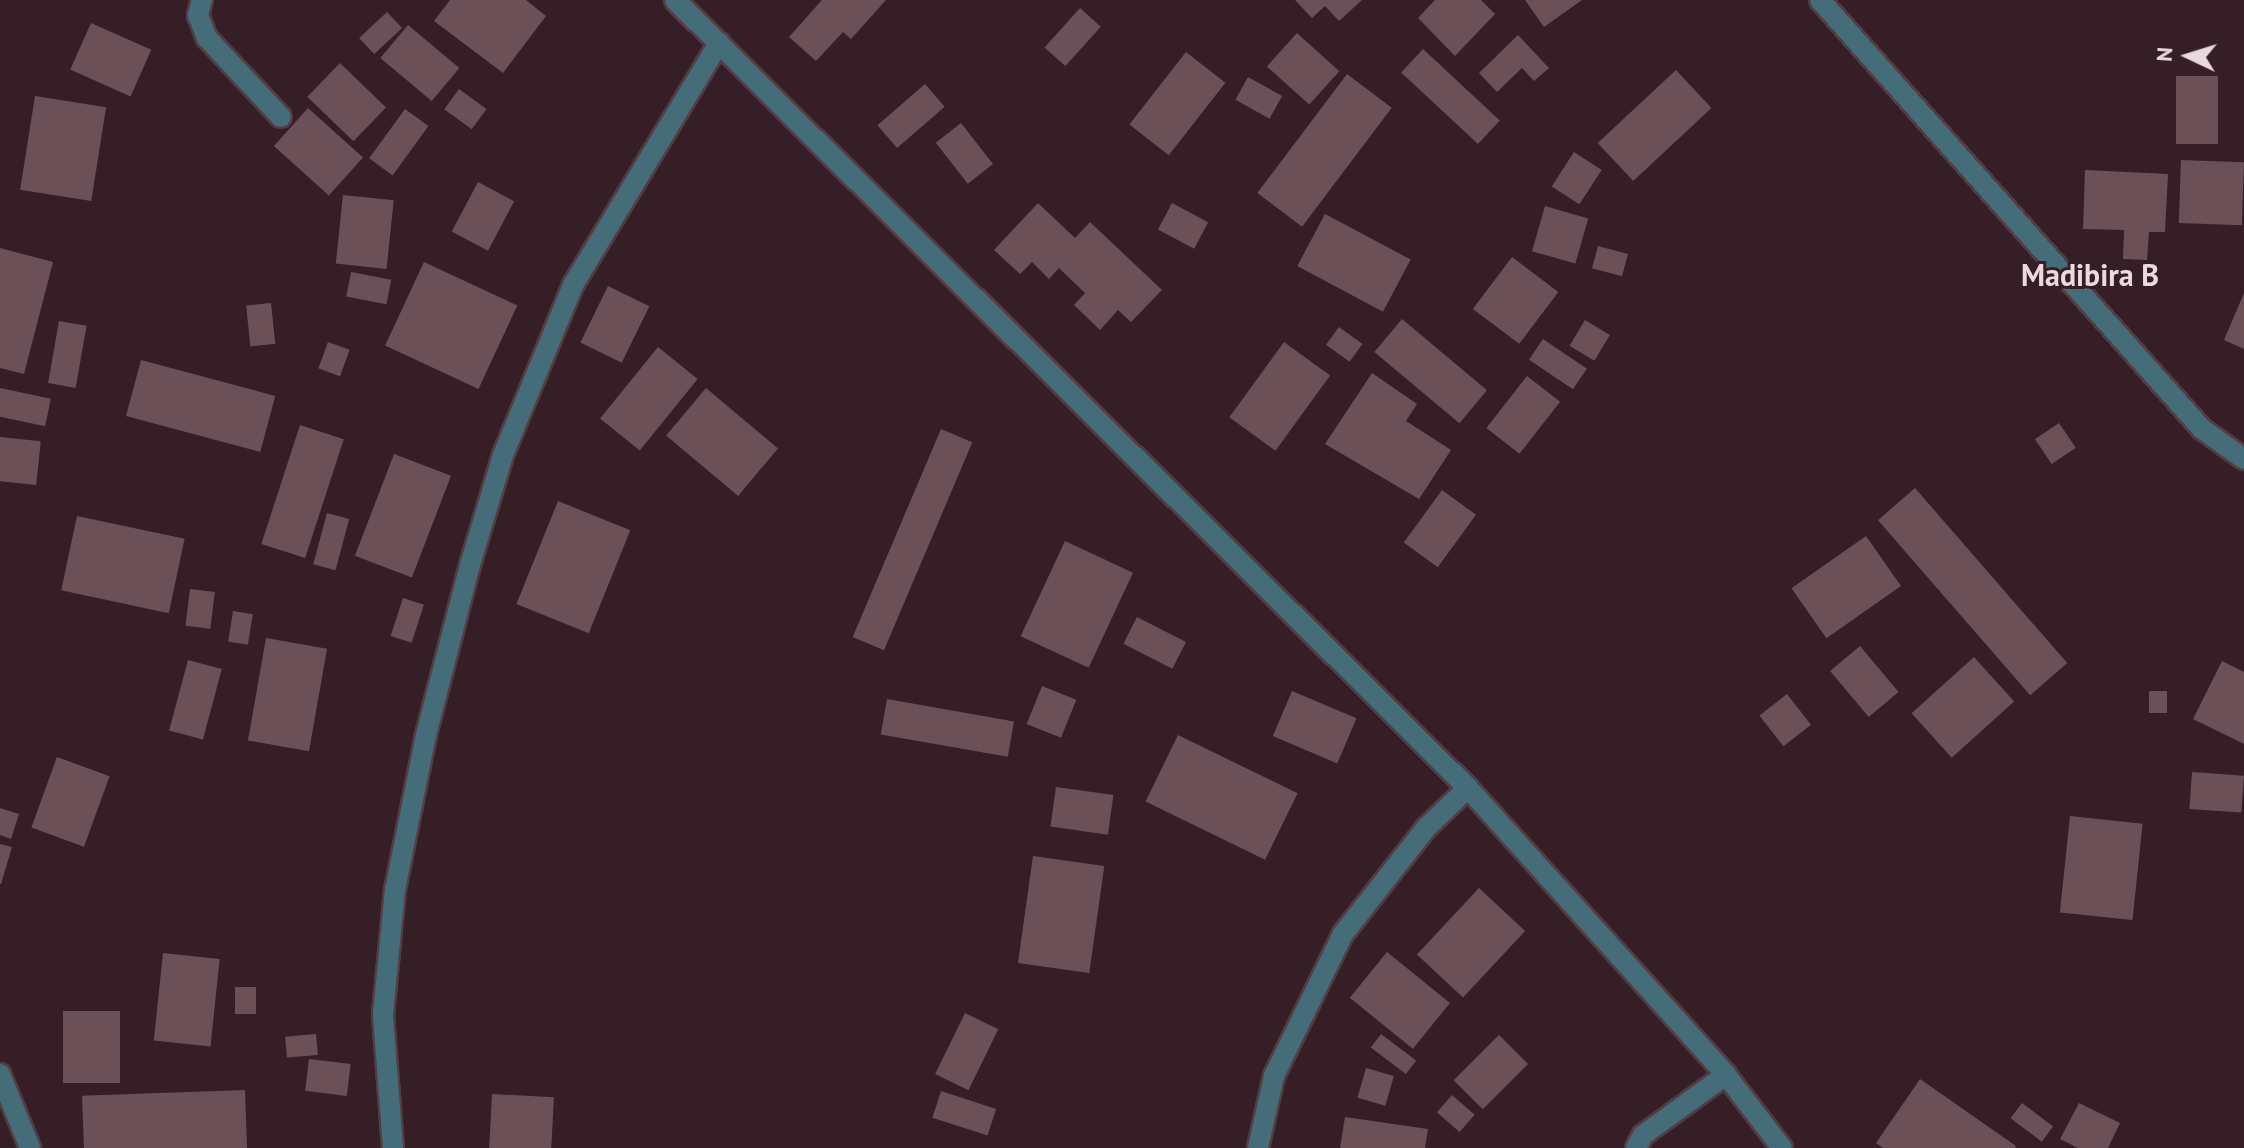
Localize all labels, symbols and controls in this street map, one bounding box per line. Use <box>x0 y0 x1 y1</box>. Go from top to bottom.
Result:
north arrow <box>2148 16 2228 96</box>
text: N <box>2150 46 2179 63</box>
district label: Madibira B <box>2021 257 2159 293</box>

